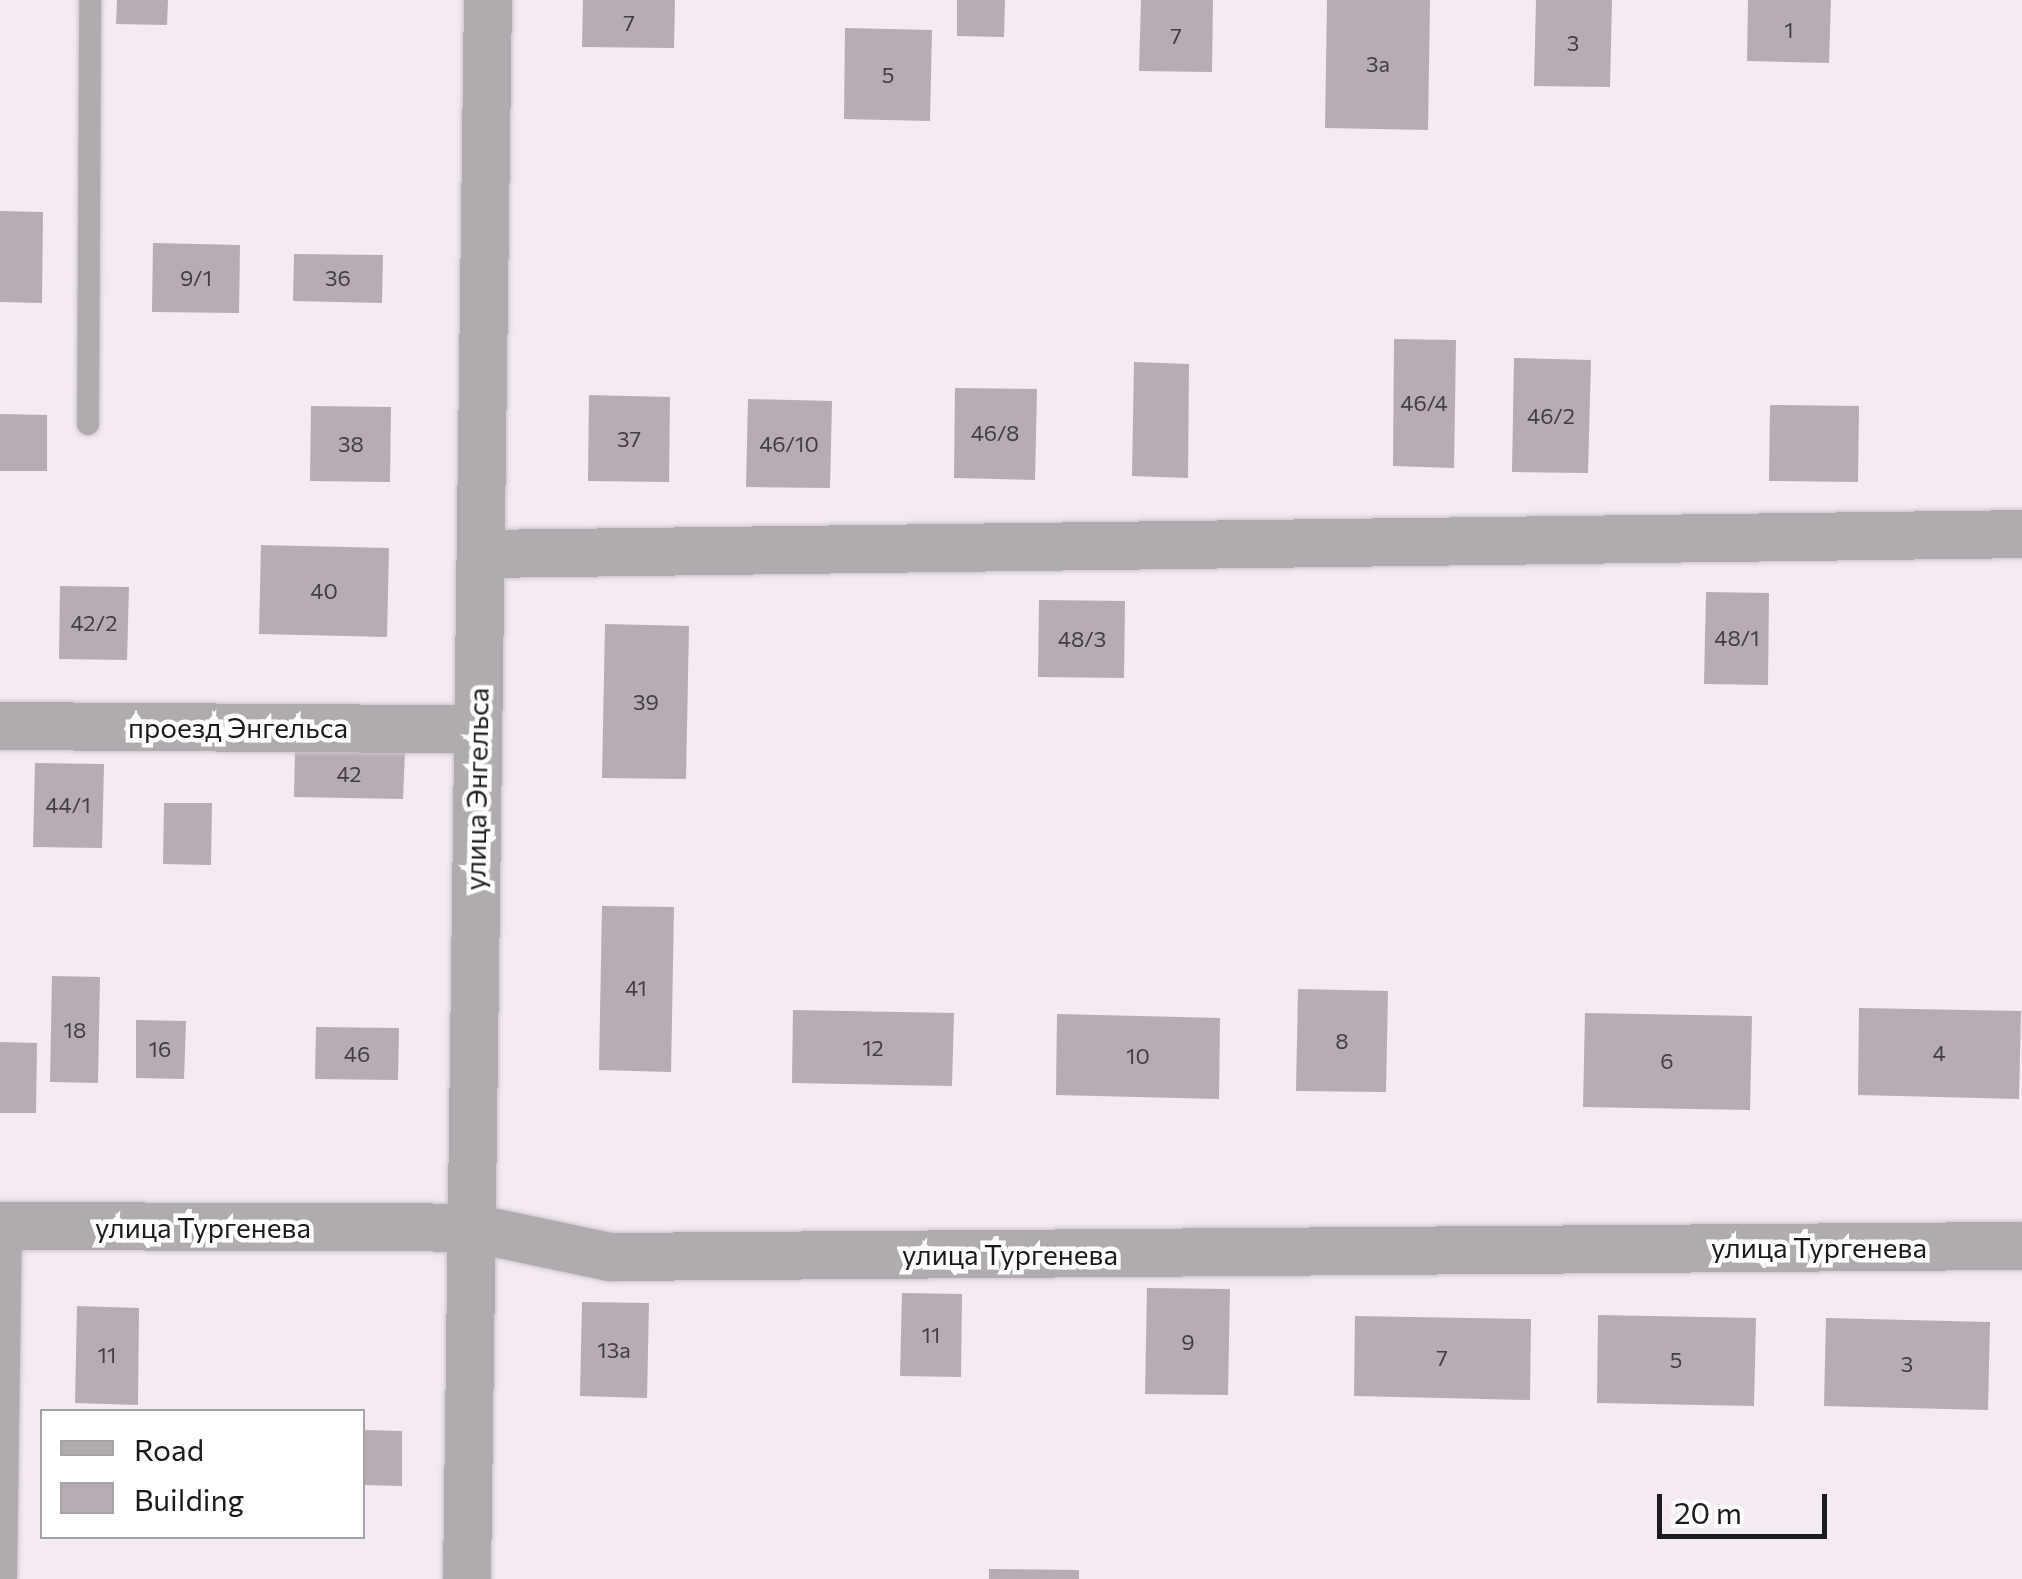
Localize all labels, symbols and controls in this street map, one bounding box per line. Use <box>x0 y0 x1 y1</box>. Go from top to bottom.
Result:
house number: 7 <box>623 10 635 36</box>
house number: 1 <box>1784 17 1794 43</box>
house number: 7 <box>1170 23 1182 49</box>
house number: 3 <box>1567 30 1579 56</box>
house number: 3а <box>1366 51 1390 77</box>
house number: 5 <box>882 62 894 88</box>
house number: 9/1 <box>180 265 212 291</box>
house number: 36 <box>325 265 351 291</box>
house number: 46/4 <box>1400 390 1448 416</box>
house number: 46/2 <box>1527 403 1575 429</box>
house number: 46/8 <box>971 420 1019 446</box>
house number: 37 <box>617 426 641 452</box>
house number: 38 <box>338 431 364 457</box>
house number: 46/10 <box>759 431 819 457</box>
house number: 40 <box>310 578 338 604</box>
house number: 42/2 <box>70 610 118 636</box>
house number: 48/1 <box>1714 625 1760 651</box>
house number: 48/3 <box>1058 626 1106 652</box>
street label: улица Энгельса <box>457 687 495 891</box>
house number: 39 <box>633 689 659 715</box>
street label: проезд Энгельса <box>128 710 348 744</box>
house number: 42 <box>336 761 362 787</box>
house number: 44/1 <box>45 792 91 818</box>
house number: 41 <box>625 975 647 1001</box>
house number: 18 <box>64 1017 86 1043</box>
house number: 8 <box>1335 1028 1349 1054</box>
house number: 12 <box>862 1035 884 1061</box>
house number: 16 <box>149 1036 171 1062</box>
house number: 4 <box>1932 1040 1946 1066</box>
house number: 46 <box>344 1041 370 1067</box>
house number: 10 <box>1126 1043 1150 1069</box>
house number: 6 <box>1660 1048 1674 1074</box>
street label: улица Тургенева <box>95 1210 311 1244</box>
street label: улица Тургенева <box>1711 1230 1927 1264</box>
street label: улица Тургенева <box>902 1237 1118 1271</box>
house number: 11 <box>922 1322 940 1348</box>
house number: 9 <box>1181 1329 1195 1355</box>
house number: 13а <box>597 1337 631 1363</box>
house number: 11 <box>98 1342 116 1368</box>
house number: 7 <box>1436 1345 1448 1371</box>
house number: 5 <box>1670 1347 1682 1373</box>
house number: 3 <box>1901 1351 1913 1377</box>
legend <box>40 1409 365 1539</box>
text: Road <box>134 1430 204 1467</box>
scale bar <box>1662 1474 1832 1536</box>
text: Building <box>134 1480 244 1517</box>
text: 20 m <box>1674 1493 1742 1530</box>

